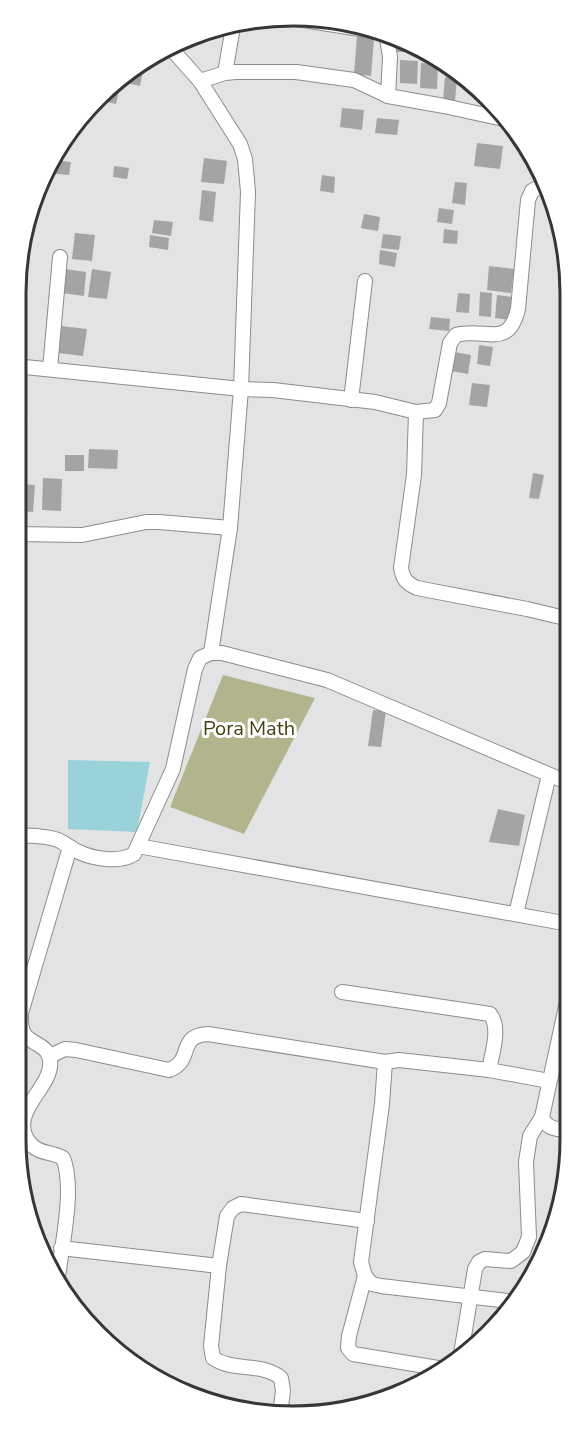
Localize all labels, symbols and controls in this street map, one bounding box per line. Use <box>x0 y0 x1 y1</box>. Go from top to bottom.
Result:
park label: Pora Math <box>203 715 295 742</box>

